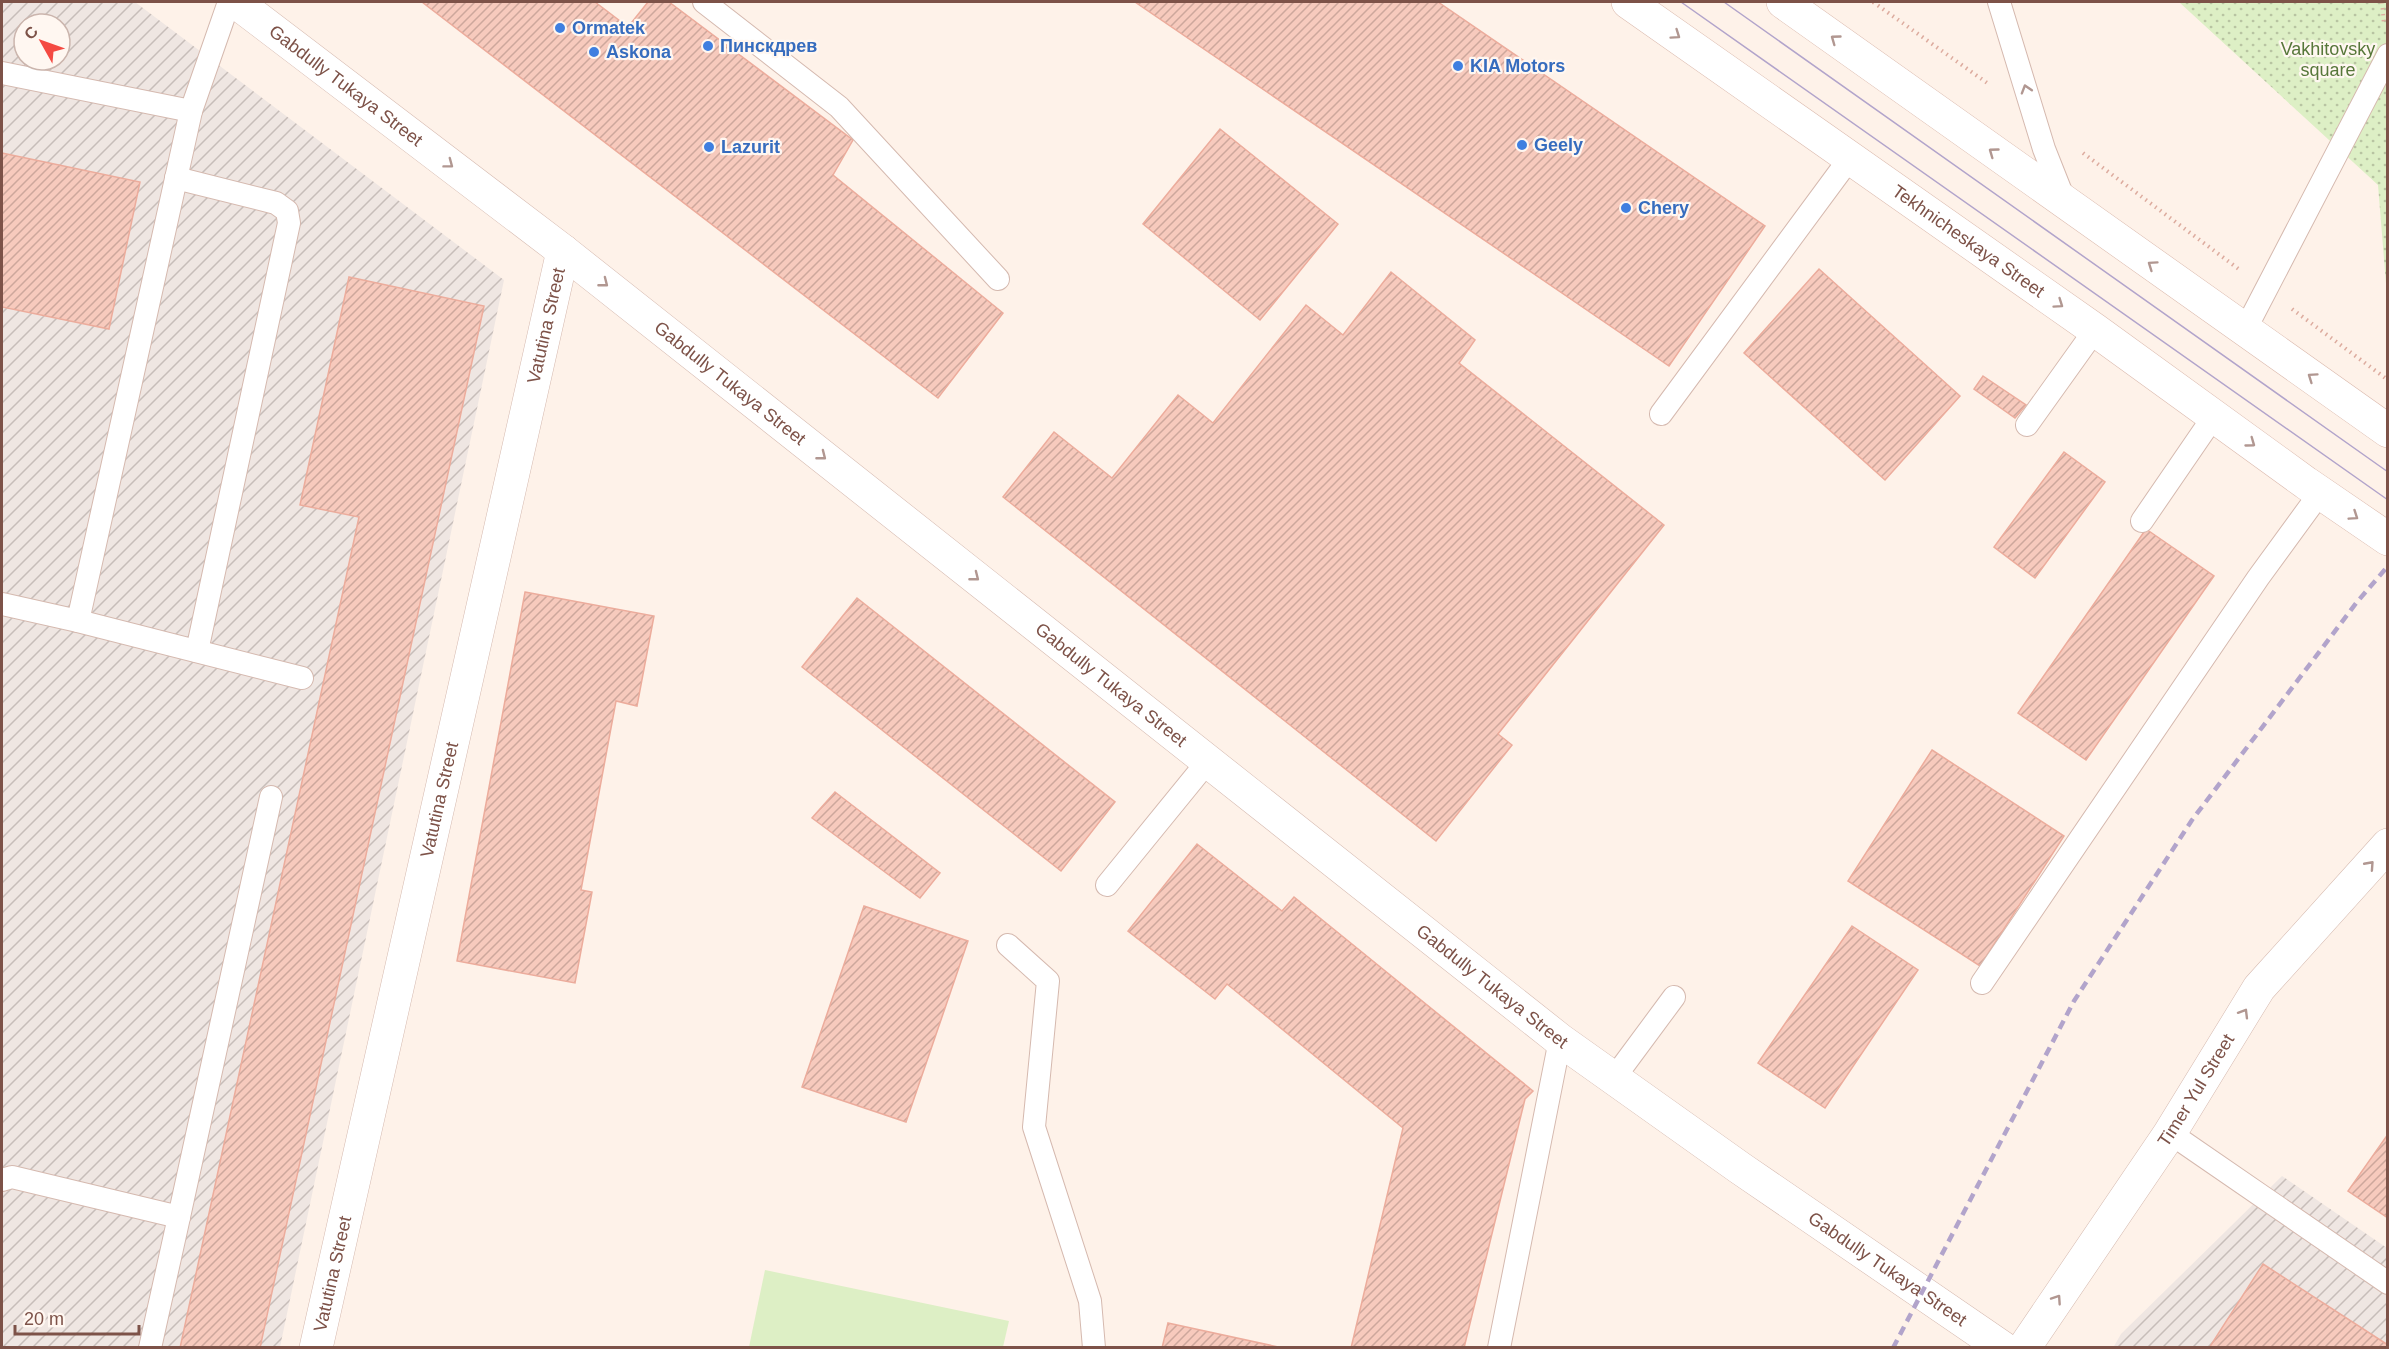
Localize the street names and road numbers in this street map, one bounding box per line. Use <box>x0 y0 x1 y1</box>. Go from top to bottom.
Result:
street label: Gabdully Tukaya Street <box>265 21 426 150</box>
street label: Tekhnicheskaya Street <box>1889 181 2048 301</box>
street label: Vatutina Street <box>524 266 569 385</box>
street label: Gabdully Tukaya Street <box>650 317 810 449</box>
street label: Gabdully Tukaya Street <box>1032 619 1191 751</box>
street label: Vatutina Street <box>417 740 462 859</box>
street label: Gabdully Tukaya Street <box>1413 920 1572 1052</box>
street label: Timer Yul Street <box>2154 1030 2238 1150</box>
street label: Gabdully Tukaya Street <box>1805 1208 1970 1330</box>
street label: Vatutina Street <box>310 1214 355 1334</box>

